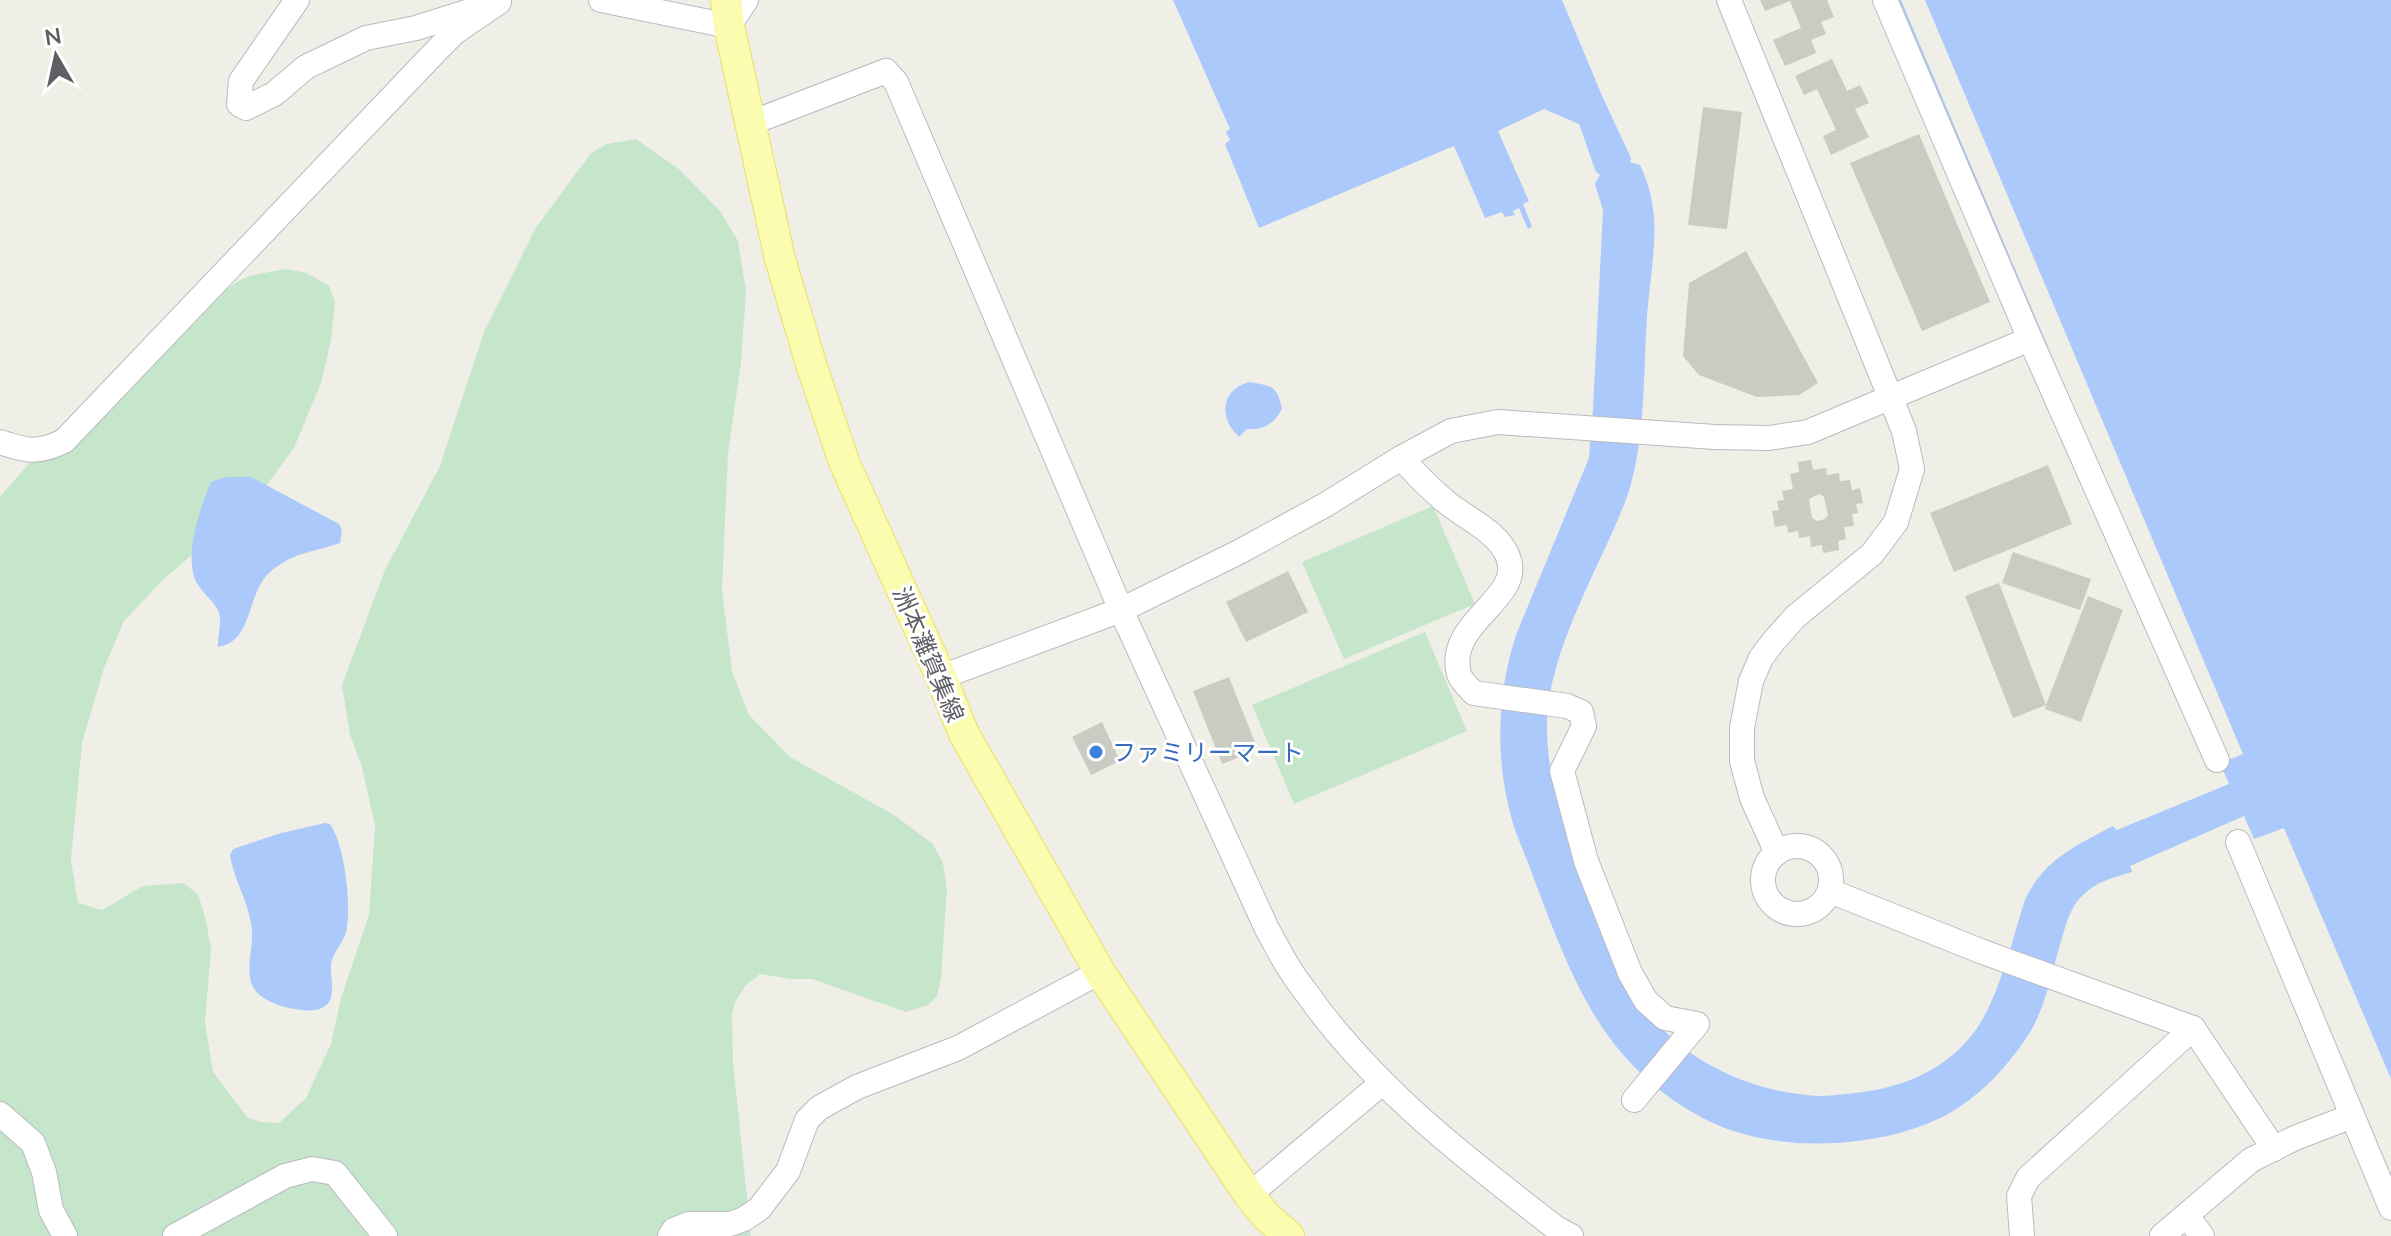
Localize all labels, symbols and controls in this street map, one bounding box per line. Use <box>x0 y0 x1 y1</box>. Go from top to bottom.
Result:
north arrow <box>16 16 96 96</box>
text: N <box>42 21 63 51</box>
street label: 洲本灘賀集線 <box>887 582 971 726</box>
place label: ファミリーマート <box>1112 737 1304 767</box>
marker: ファミリーマート <box>1087 743 1105 761</box>

